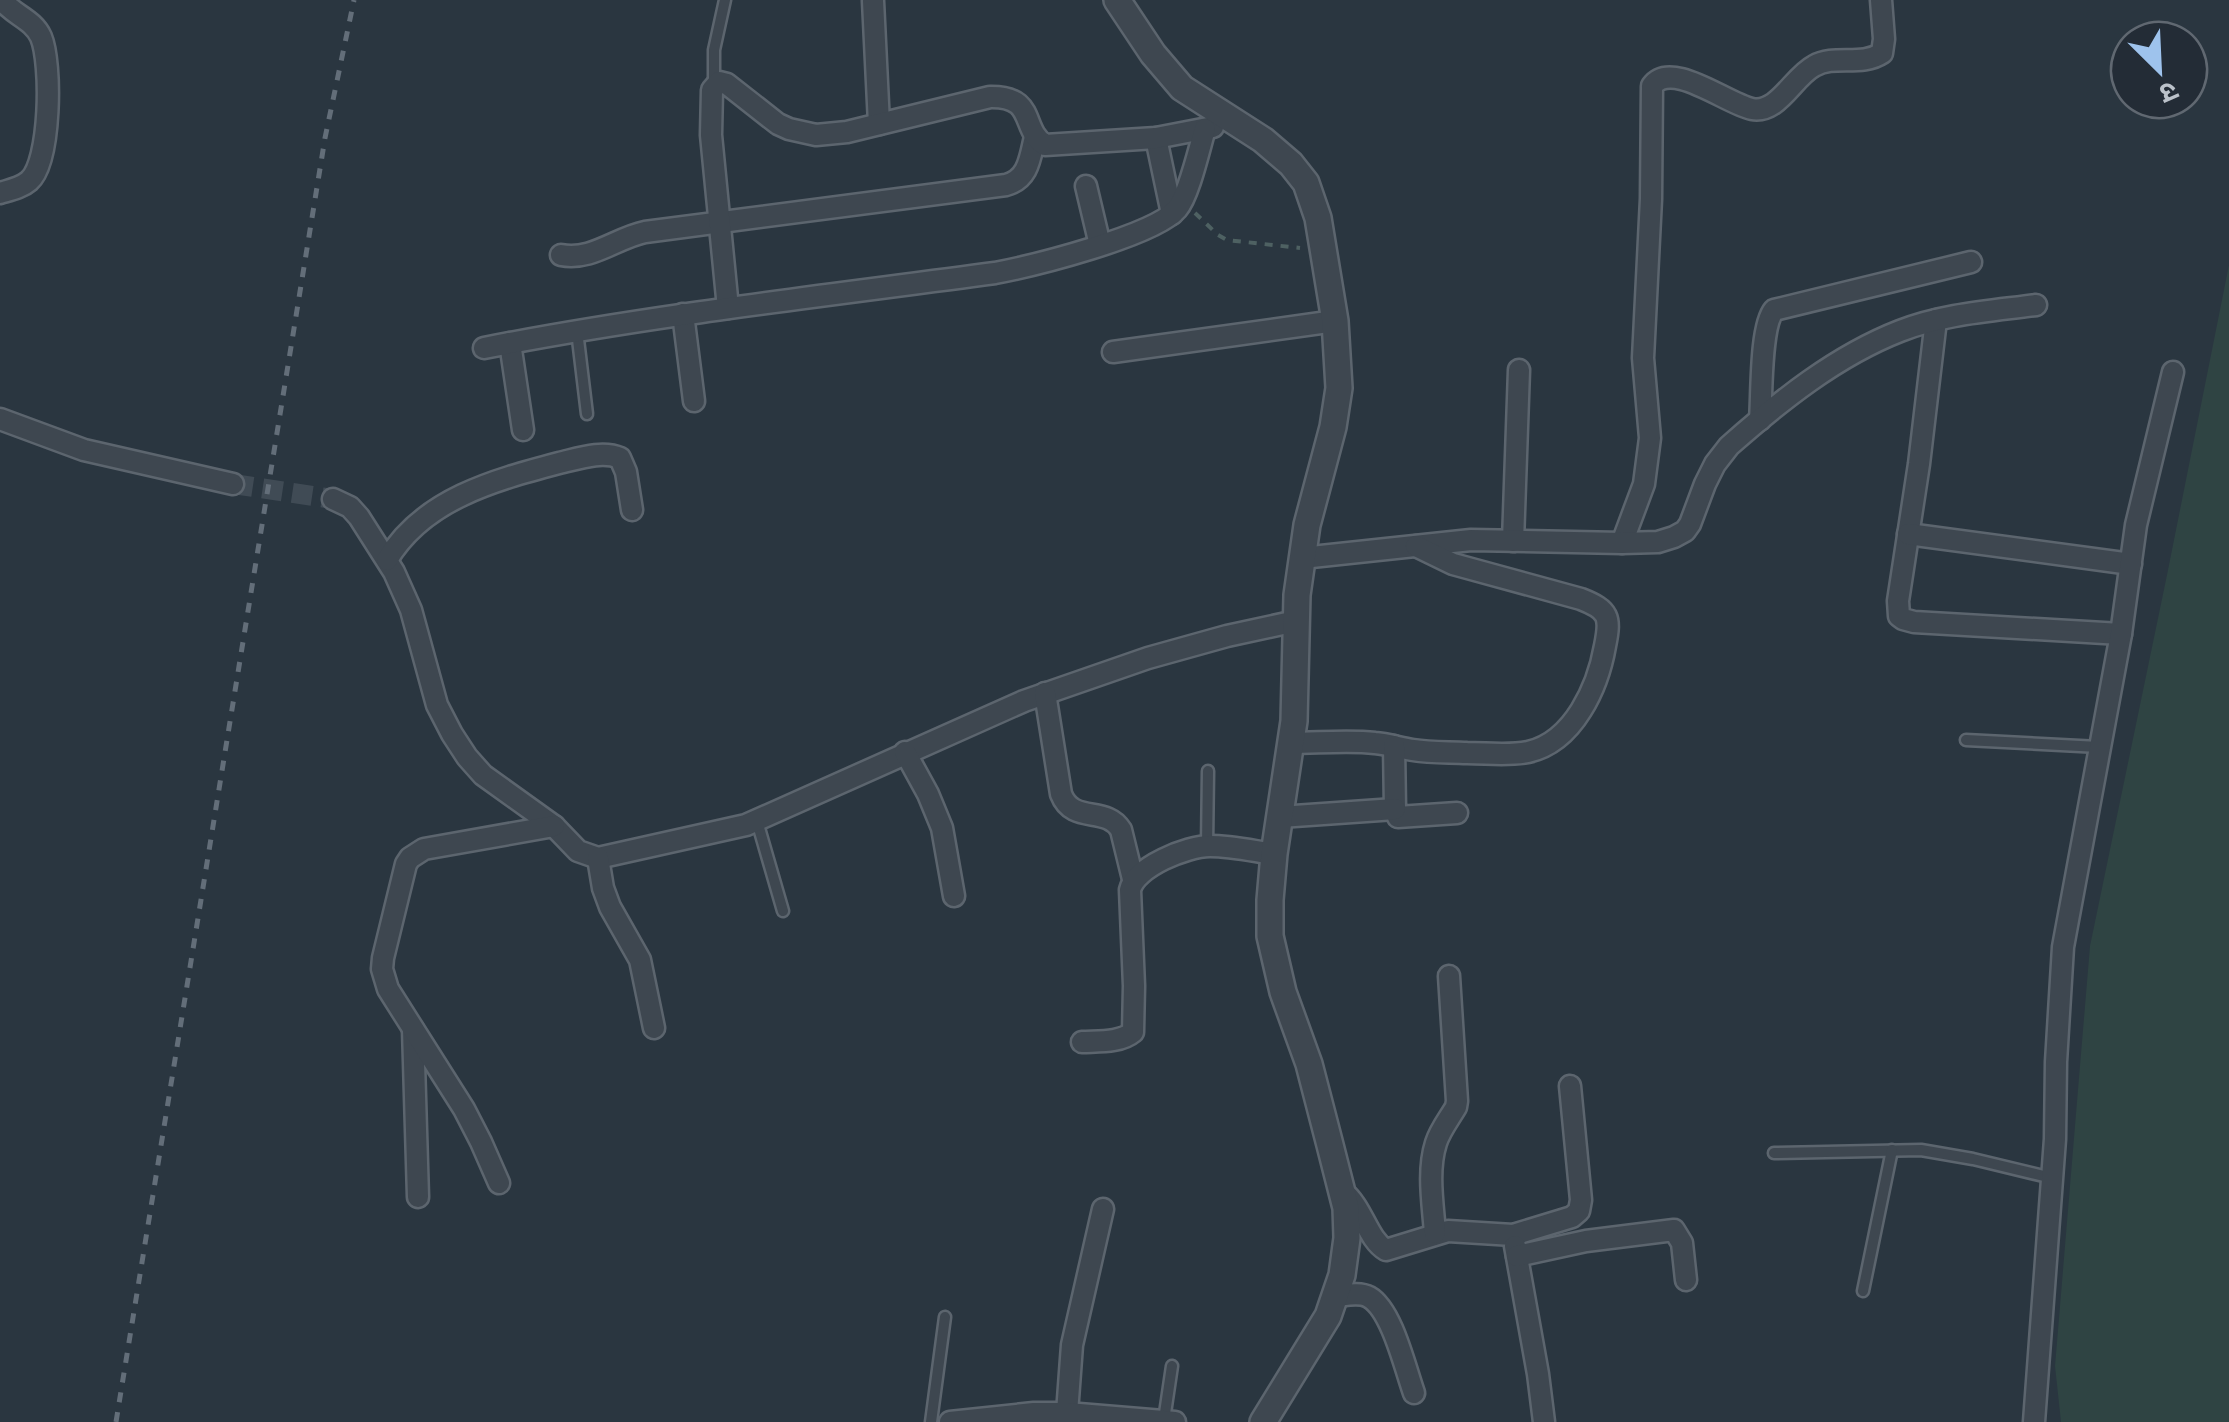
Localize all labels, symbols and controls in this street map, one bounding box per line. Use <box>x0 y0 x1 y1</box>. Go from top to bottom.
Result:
north arrow <box>2109 20 2209 120</box>
text: उ <box>2154 74 2184 112</box>

